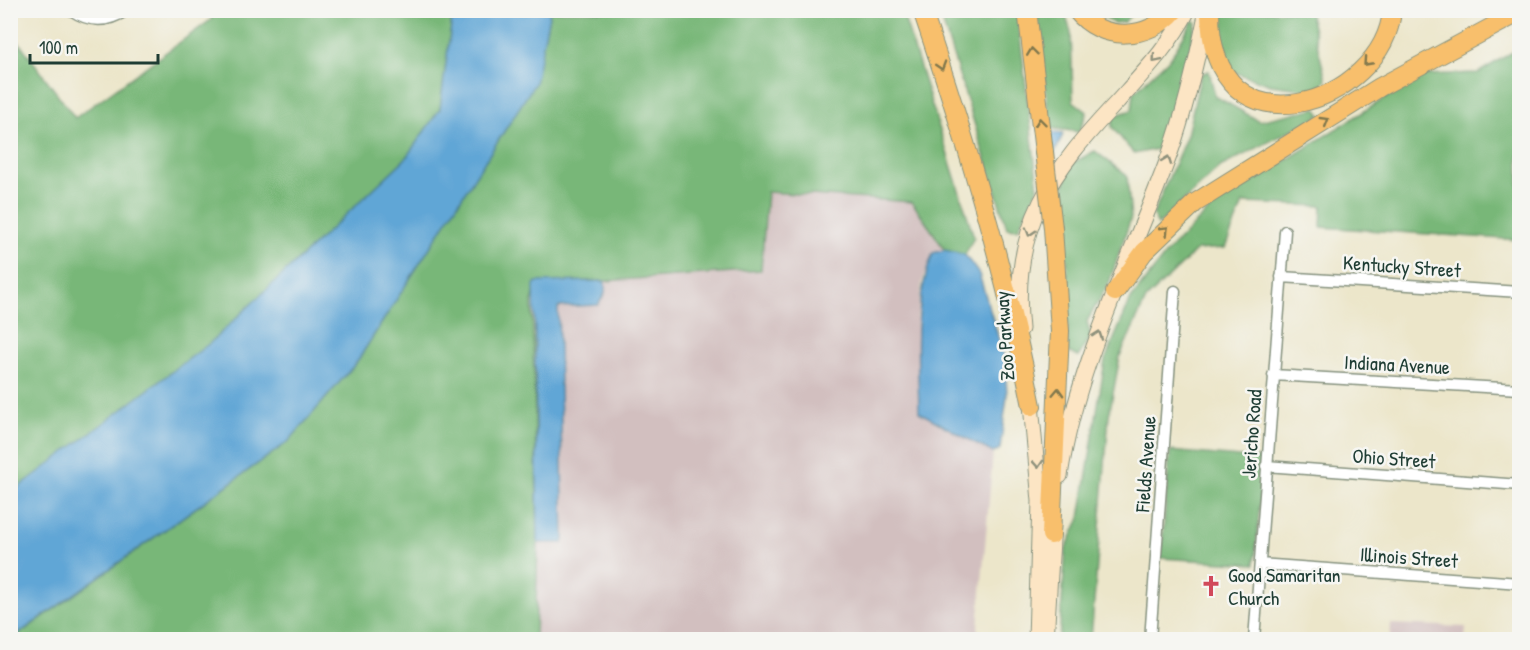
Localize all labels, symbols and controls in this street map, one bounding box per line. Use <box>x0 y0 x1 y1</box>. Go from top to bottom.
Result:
scale bar <box>30 27 158 65</box>
text: 100 m <box>39 35 78 60</box>
one-way arrow <box>1026 47 1038 56</box>
one-way arrow <box>1152 52 1163 63</box>
one-way arrow <box>1363 55 1374 66</box>
one-way arrow <box>934 60 946 71</box>
one-way arrow <box>1319 116 1329 128</box>
one-way arrow <box>1034 118 1047 127</box>
one-way arrow <box>1160 155 1173 166</box>
one-way arrow <box>1025 226 1037 236</box>
one-way arrow <box>1157 227 1168 238</box>
street label: Kentucky Street <box>1342 248 1463 284</box>
street label: Zoo Parkway <box>987 290 1021 382</box>
one-way arrow <box>1091 330 1104 341</box>
street label: Indiana Avenue <box>1343 348 1451 380</box>
one-way arrow <box>1052 388 1064 397</box>
street label: Jericho Road <box>1234 388 1268 479</box>
street label: Fields Avenue <box>1128 415 1162 514</box>
street label: Ohio Street <box>1352 442 1438 474</box>
one-way arrow <box>1031 459 1044 468</box>
street label: Illinois Street <box>1359 540 1460 574</box>
place label: Good Samaritan Church <box>1228 561 1341 611</box>
church icon: Good Samaritan Church <box>1199 574 1223 598</box>

